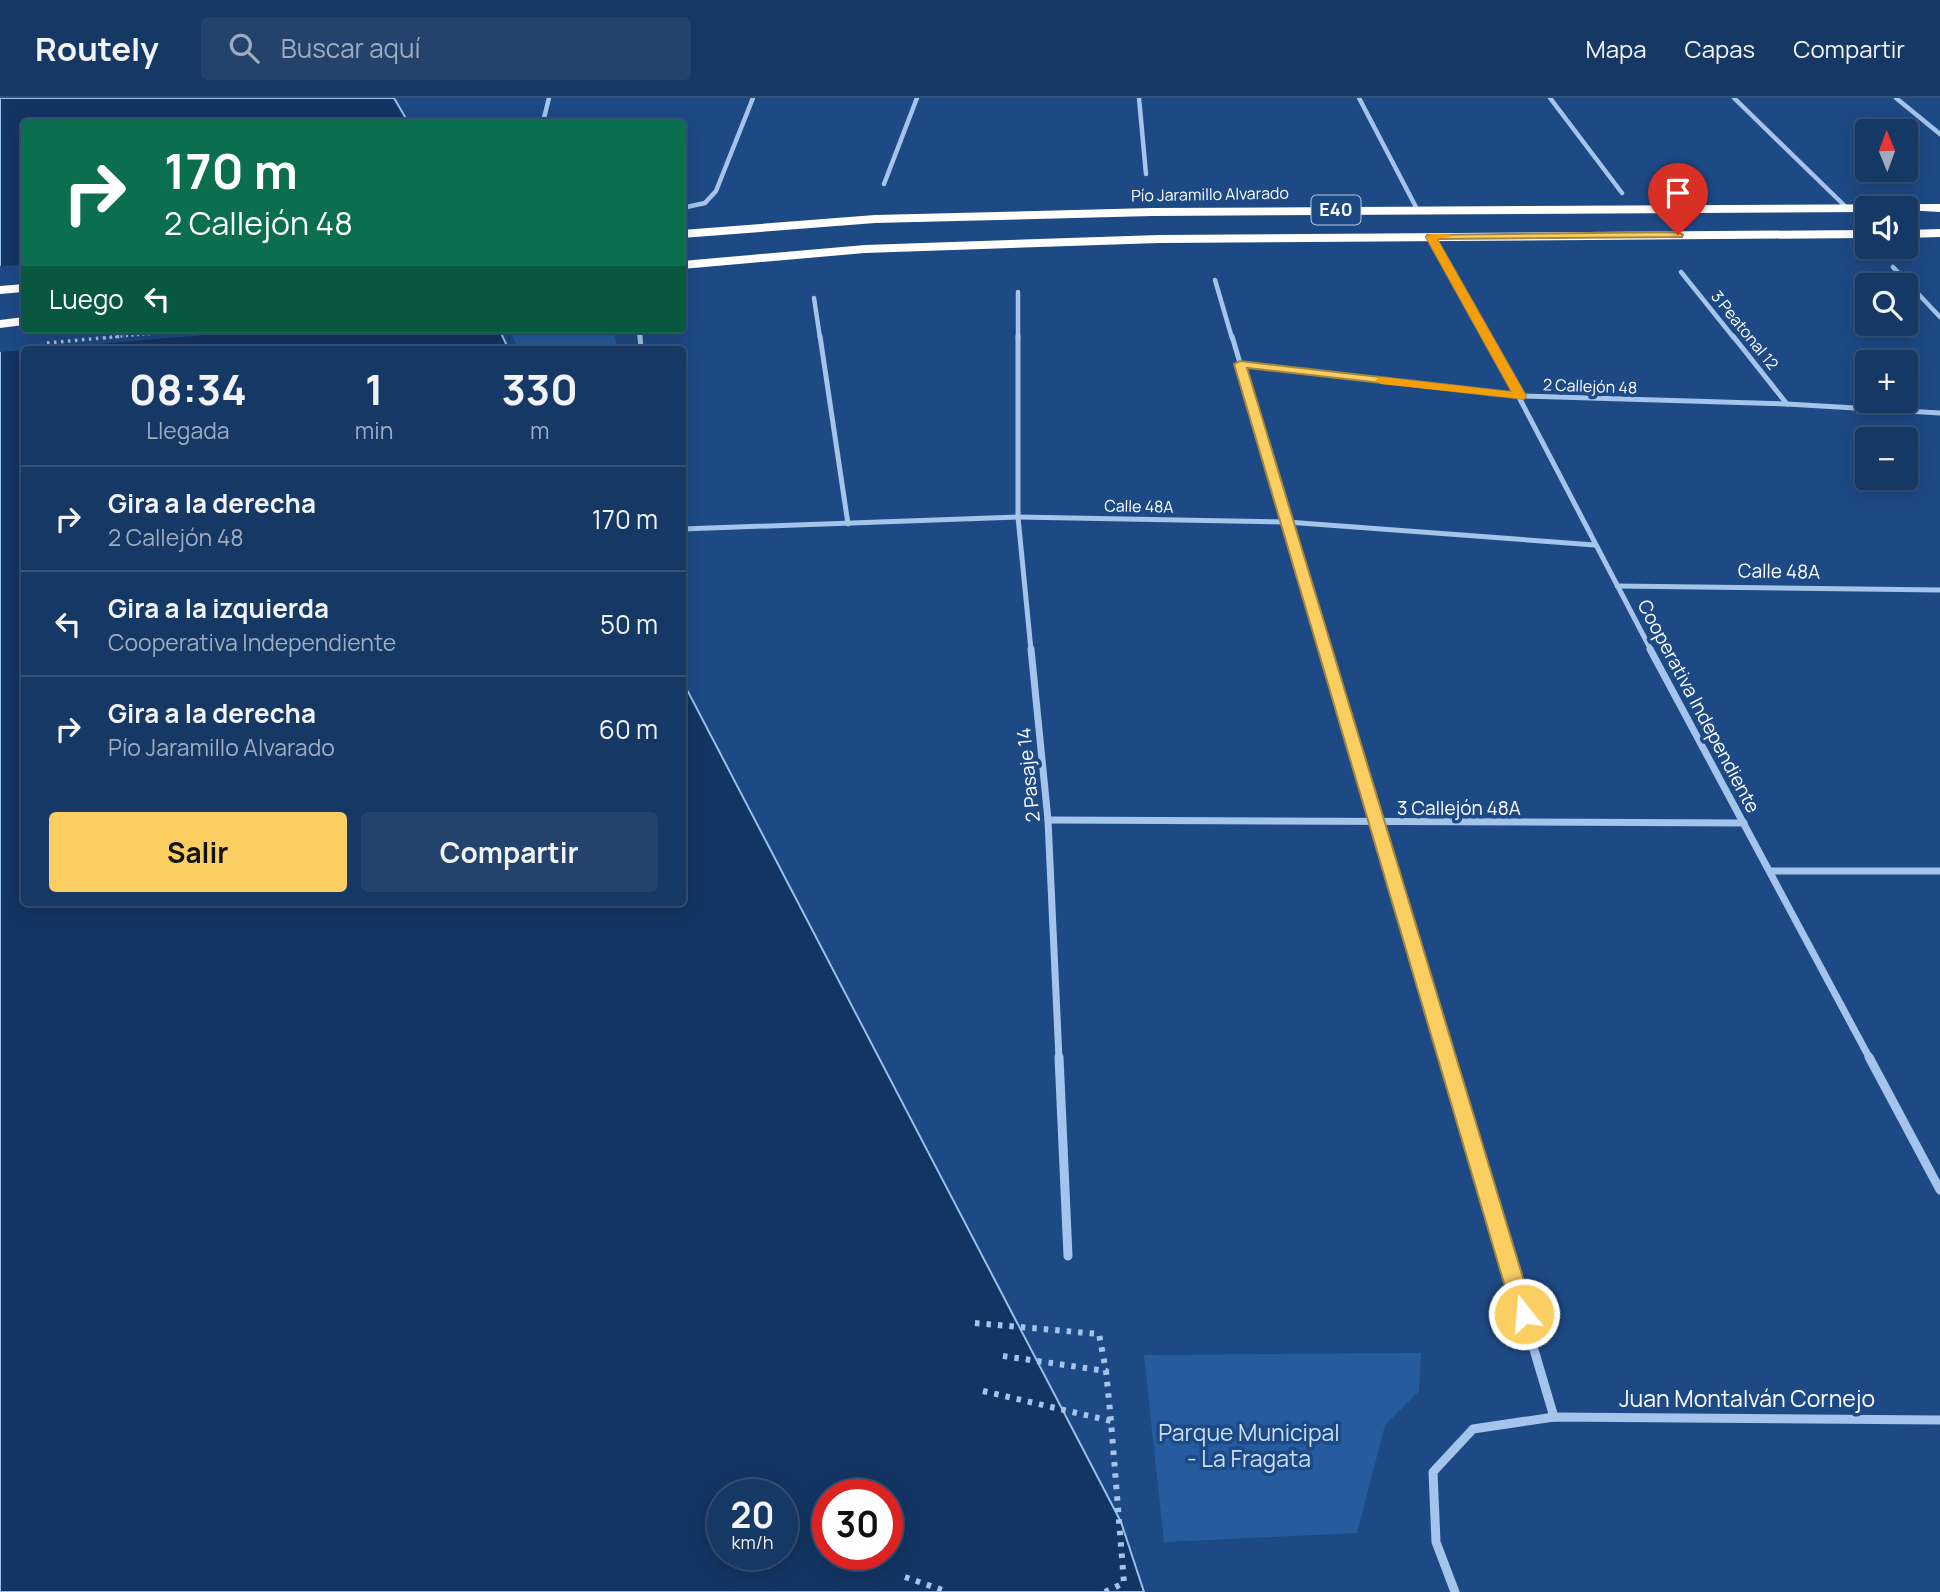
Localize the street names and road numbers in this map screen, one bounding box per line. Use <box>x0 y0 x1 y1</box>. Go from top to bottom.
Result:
street label: Pío Jaramillo Alvarado <box>1131 182 1289 206</box>
road number: E40 <box>1312 196 1360 225</box>
street label: 3 Peatonal 12 <box>1706 286 1784 374</box>
street label: 2 Callejón 48 <box>1542 373 1638 399</box>
street label: Calle 48A <box>1104 494 1174 518</box>
street label: Calle 48A <box>1738 557 1820 585</box>
street label: Cooperativa Independiente <box>1632 595 1766 817</box>
street label: 2 Pasaje 14 <box>1010 726 1046 824</box>
street label: 3 Callejón 48A <box>1397 795 1521 821</box>
street label: Juan Montalván Cornejo <box>1619 1382 1875 1414</box>

